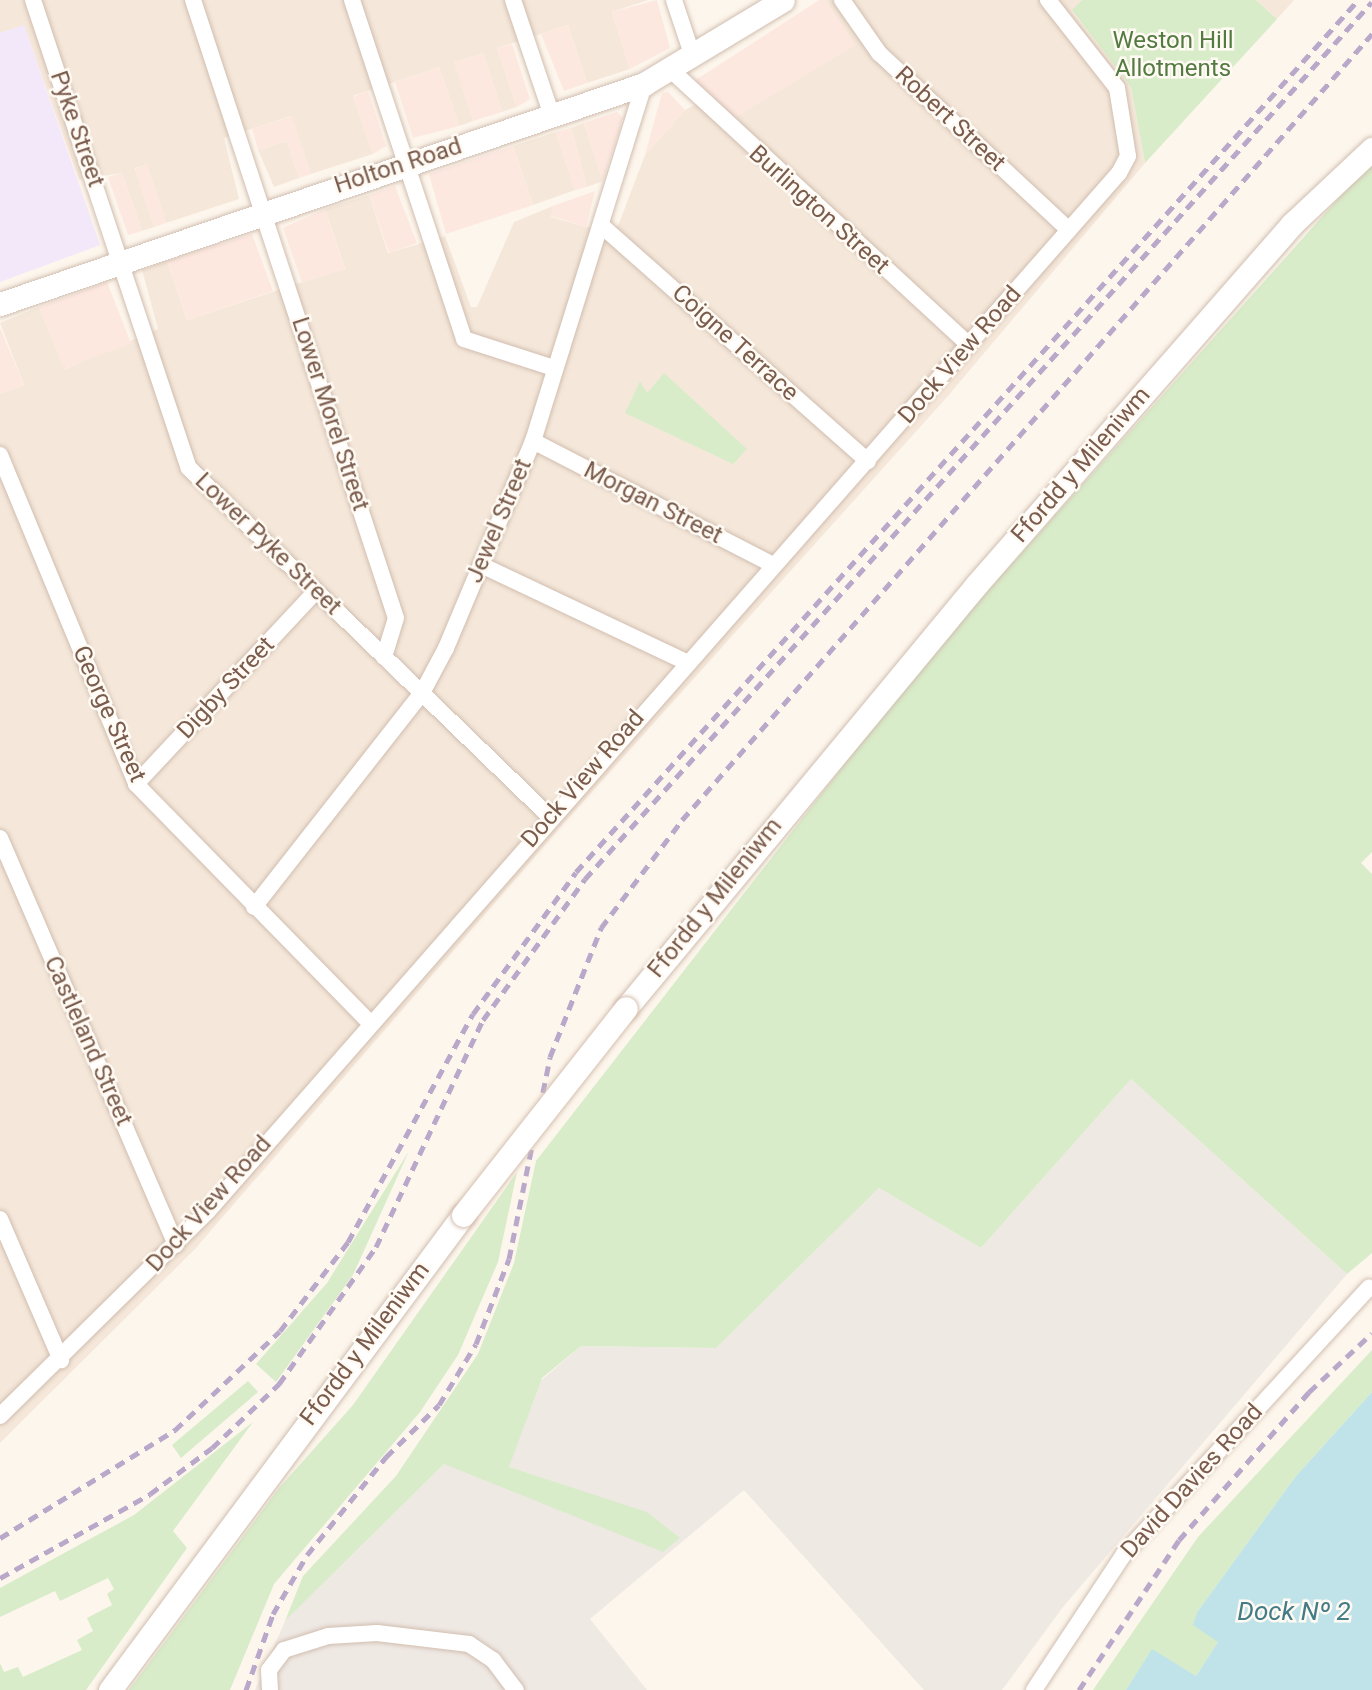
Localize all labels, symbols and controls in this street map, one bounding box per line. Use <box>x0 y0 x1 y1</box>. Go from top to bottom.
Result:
park label: Weston Hill Allotments <box>1112 27 1234 83</box>
street label: Robert Street <box>889 61 1011 177</box>
street label: Pyke Street <box>44 67 110 191</box>
street label: Holton Road <box>331 132 465 200</box>
street label: Burlington Street <box>743 140 895 280</box>
street label: Coigne Terrace <box>666 279 804 407</box>
street label: Dock View Road <box>892 280 1028 430</box>
street label: Lower Morel Street <box>285 314 375 514</box>
street label: Ffordd y Mileniwm <box>1005 381 1157 549</box>
street label: Jewel Street <box>460 455 538 587</box>
street label: Morgan Street <box>579 456 727 550</box>
street label: Lower Pyke Street <box>189 467 347 621</box>
street label: Digby Street <box>171 631 281 745</box>
street label: George Street <box>66 641 152 787</box>
street label: Dock View Road <box>515 704 651 854</box>
street label: Ffordd y Mileniwm <box>642 812 788 984</box>
street label: Castleland Street <box>38 952 138 1130</box>
street label: Dock View Road <box>140 1130 278 1278</box>
street label: Ffordd y Mileniwm <box>294 1257 436 1431</box>
street label: David Davies Road <box>1115 1398 1269 1564</box>
water label: Dock Nº 2 <box>1237 1596 1351 1628</box>

